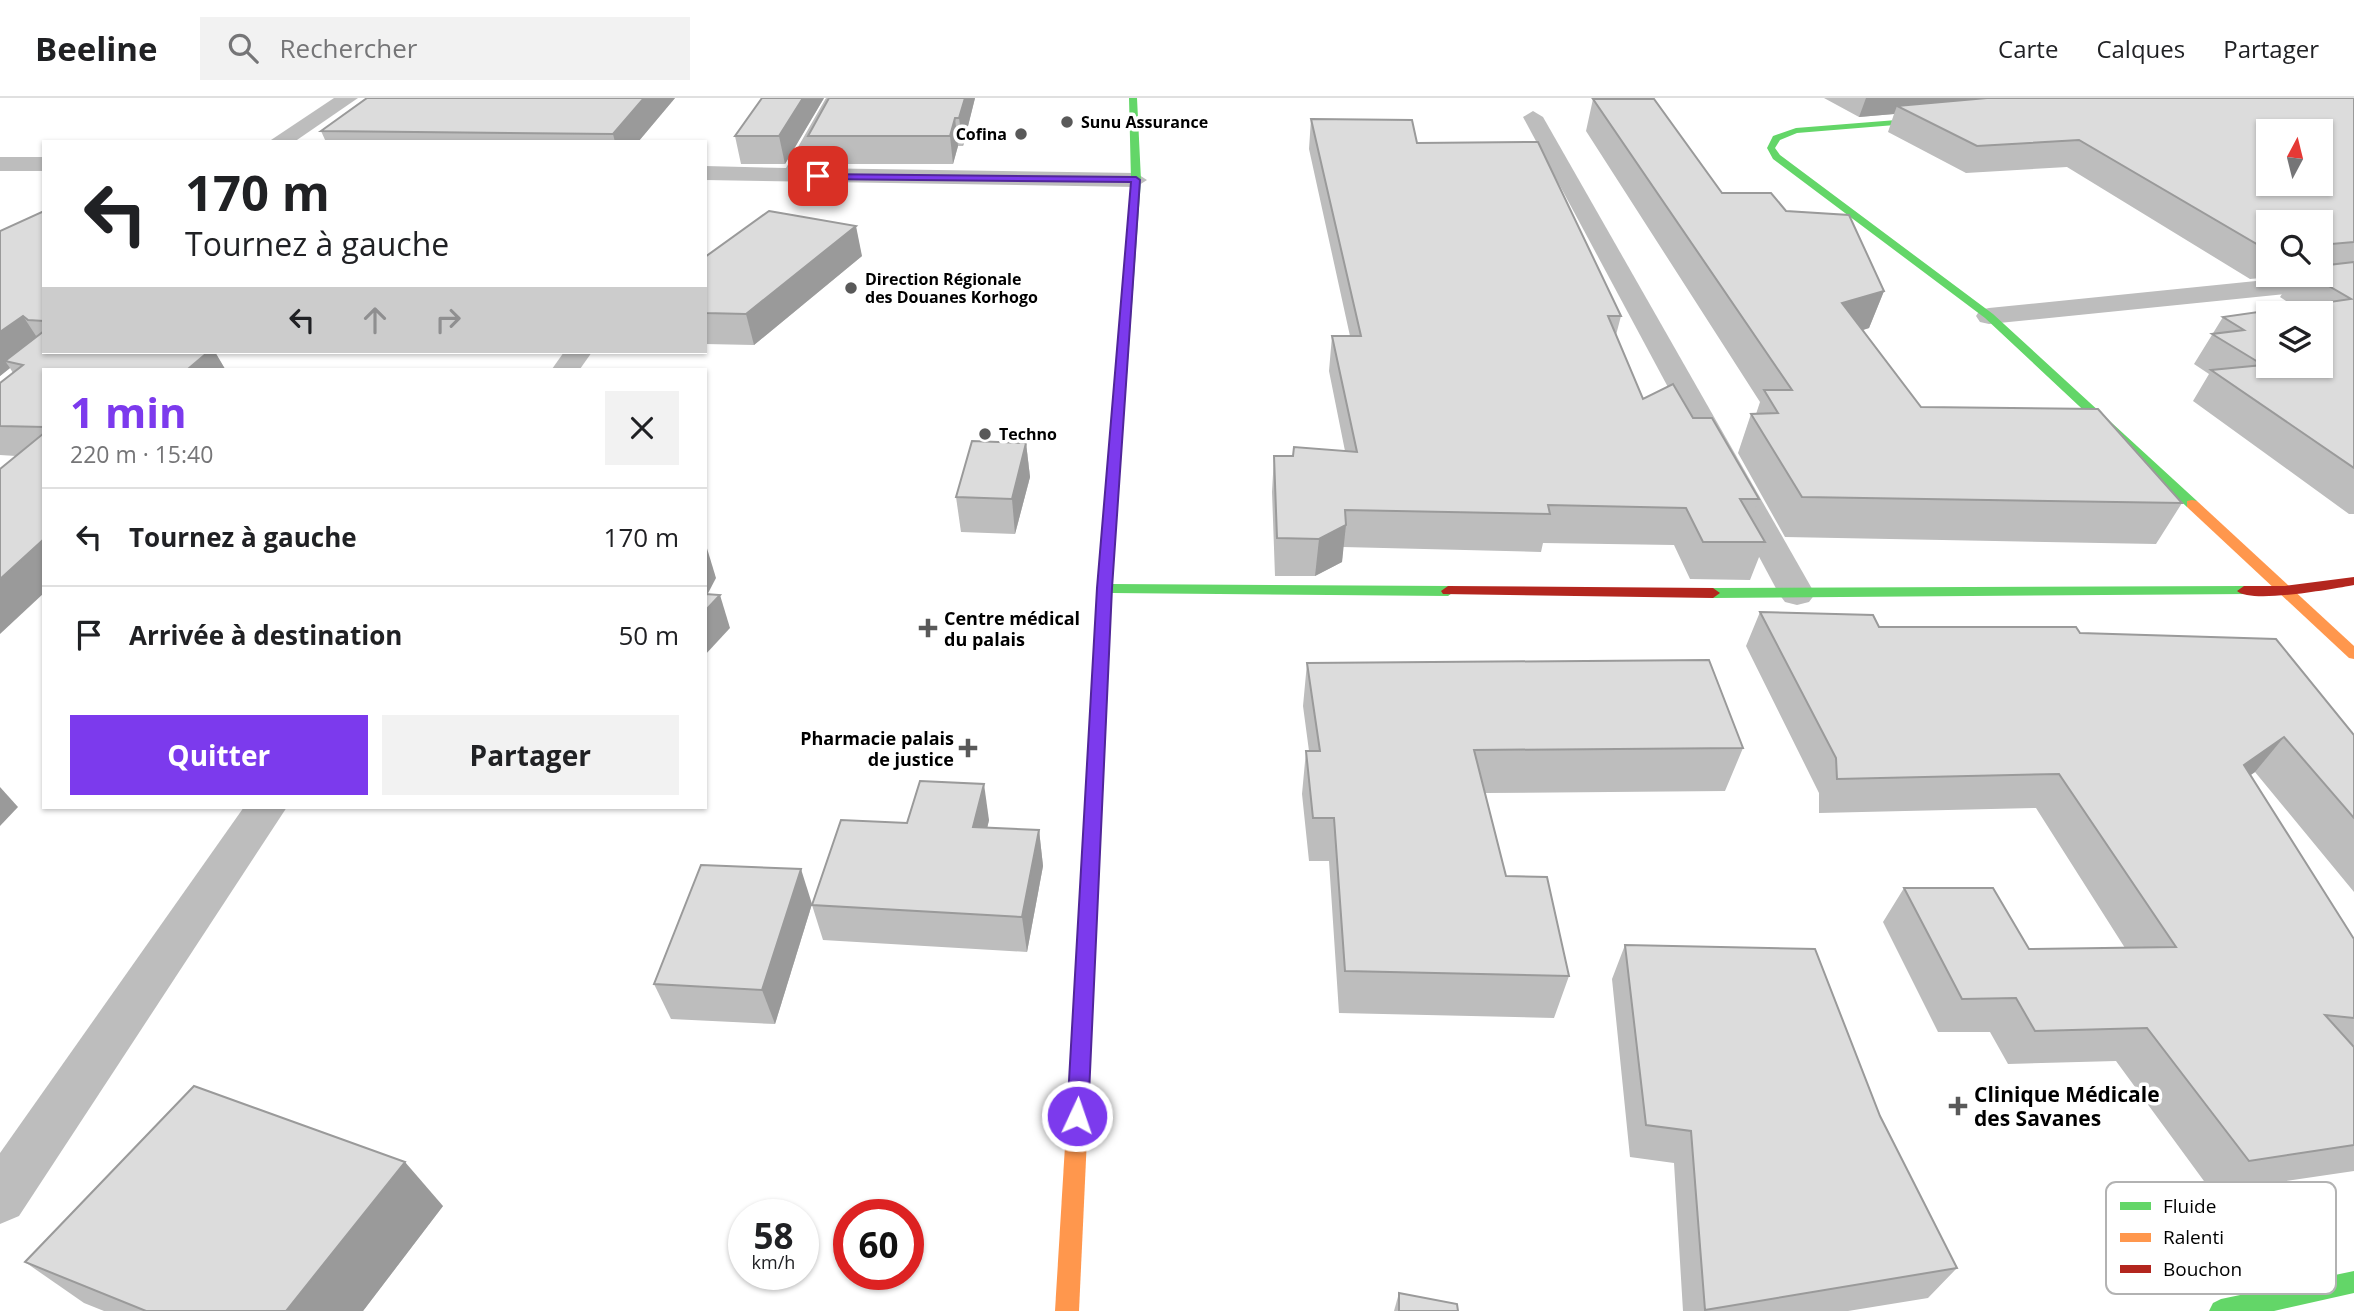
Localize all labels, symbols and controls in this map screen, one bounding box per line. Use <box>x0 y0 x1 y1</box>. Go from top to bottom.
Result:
search box <box>200 17 690 80</box>
text: Beeline <box>35 26 158 71</box>
icon: search <box>224 29 262 67</box>
text: Rechercher <box>280 30 417 66</box>
text: Carte <box>1998 32 2058 65</box>
text: Calques <box>2096 32 2185 65</box>
text: Partager <box>2223 32 2319 65</box>
place label: Sunu Assurance <box>1081 111 1208 133</box>
marker: Sunu Assurance <box>1059 114 1075 130</box>
north arrow <box>2256 119 2333 196</box>
map controls <box>2256 119 2333 378</box>
place label: Cofina <box>956 123 1007 145</box>
marker: Cofina <box>1013 126 1029 142</box>
pin <box>788 146 848 206</box>
icon: arrive <box>799 157 837 195</box>
text: 170 m <box>185 159 330 225</box>
icon: left <box>70 168 161 259</box>
button: search <box>2256 210 2333 287</box>
text: Tournez à gauche <box>185 222 449 265</box>
place label: Direction Régionale des Douanes Korhogo <box>865 268 1038 308</box>
marker: Direction Régionale des Douanes Korhogo <box>843 280 859 296</box>
icon: left <box>283 301 321 339</box>
icon: ahead <box>356 301 394 339</box>
icon: right <box>429 301 467 339</box>
button: layers <box>2256 301 2333 378</box>
text: 1 min <box>70 383 187 440</box>
button: close <box>605 391 679 465</box>
place label: Techno <box>999 423 1057 445</box>
marker: Techno <box>977 426 993 442</box>
text: 220 m · 15:40 <box>70 438 213 470</box>
icon: left <box>70 518 108 556</box>
text: Tournez à gauche <box>129 519 357 555</box>
text: 170 m <box>604 519 679 555</box>
place label: Centre médical du palais <box>944 606 1080 651</box>
icon: arrive <box>70 616 108 654</box>
text: Arrivée à destination <box>129 617 402 653</box>
text: 50 m <box>618 617 679 653</box>
marker: Centre médical du palais <box>918 618 938 638</box>
button: Quitter <box>70 715 368 795</box>
button: Partager <box>382 715 679 795</box>
place label: Pharmacie palais de justice <box>800 726 954 771</box>
marker: Pharmacie palais de justice <box>960 740 976 756</box>
position arrow <box>1040 1079 1114 1153</box>
place label: Clinique Médicale des Savanes <box>1974 1080 2160 1132</box>
marker: Clinique Médicale des Savanes <box>1948 1096 1968 1116</box>
legend <box>2106 1182 2336 1294</box>
text: Fluide <box>2163 1193 2216 1219</box>
speed limit sign: 60 <box>833 1199 924 1290</box>
text: 58 <box>753 1212 794 1259</box>
text: Ralenti <box>2163 1224 2224 1250</box>
text: km/h <box>752 1250 795 1274</box>
text: Bouchon <box>2163 1256 2242 1282</box>

